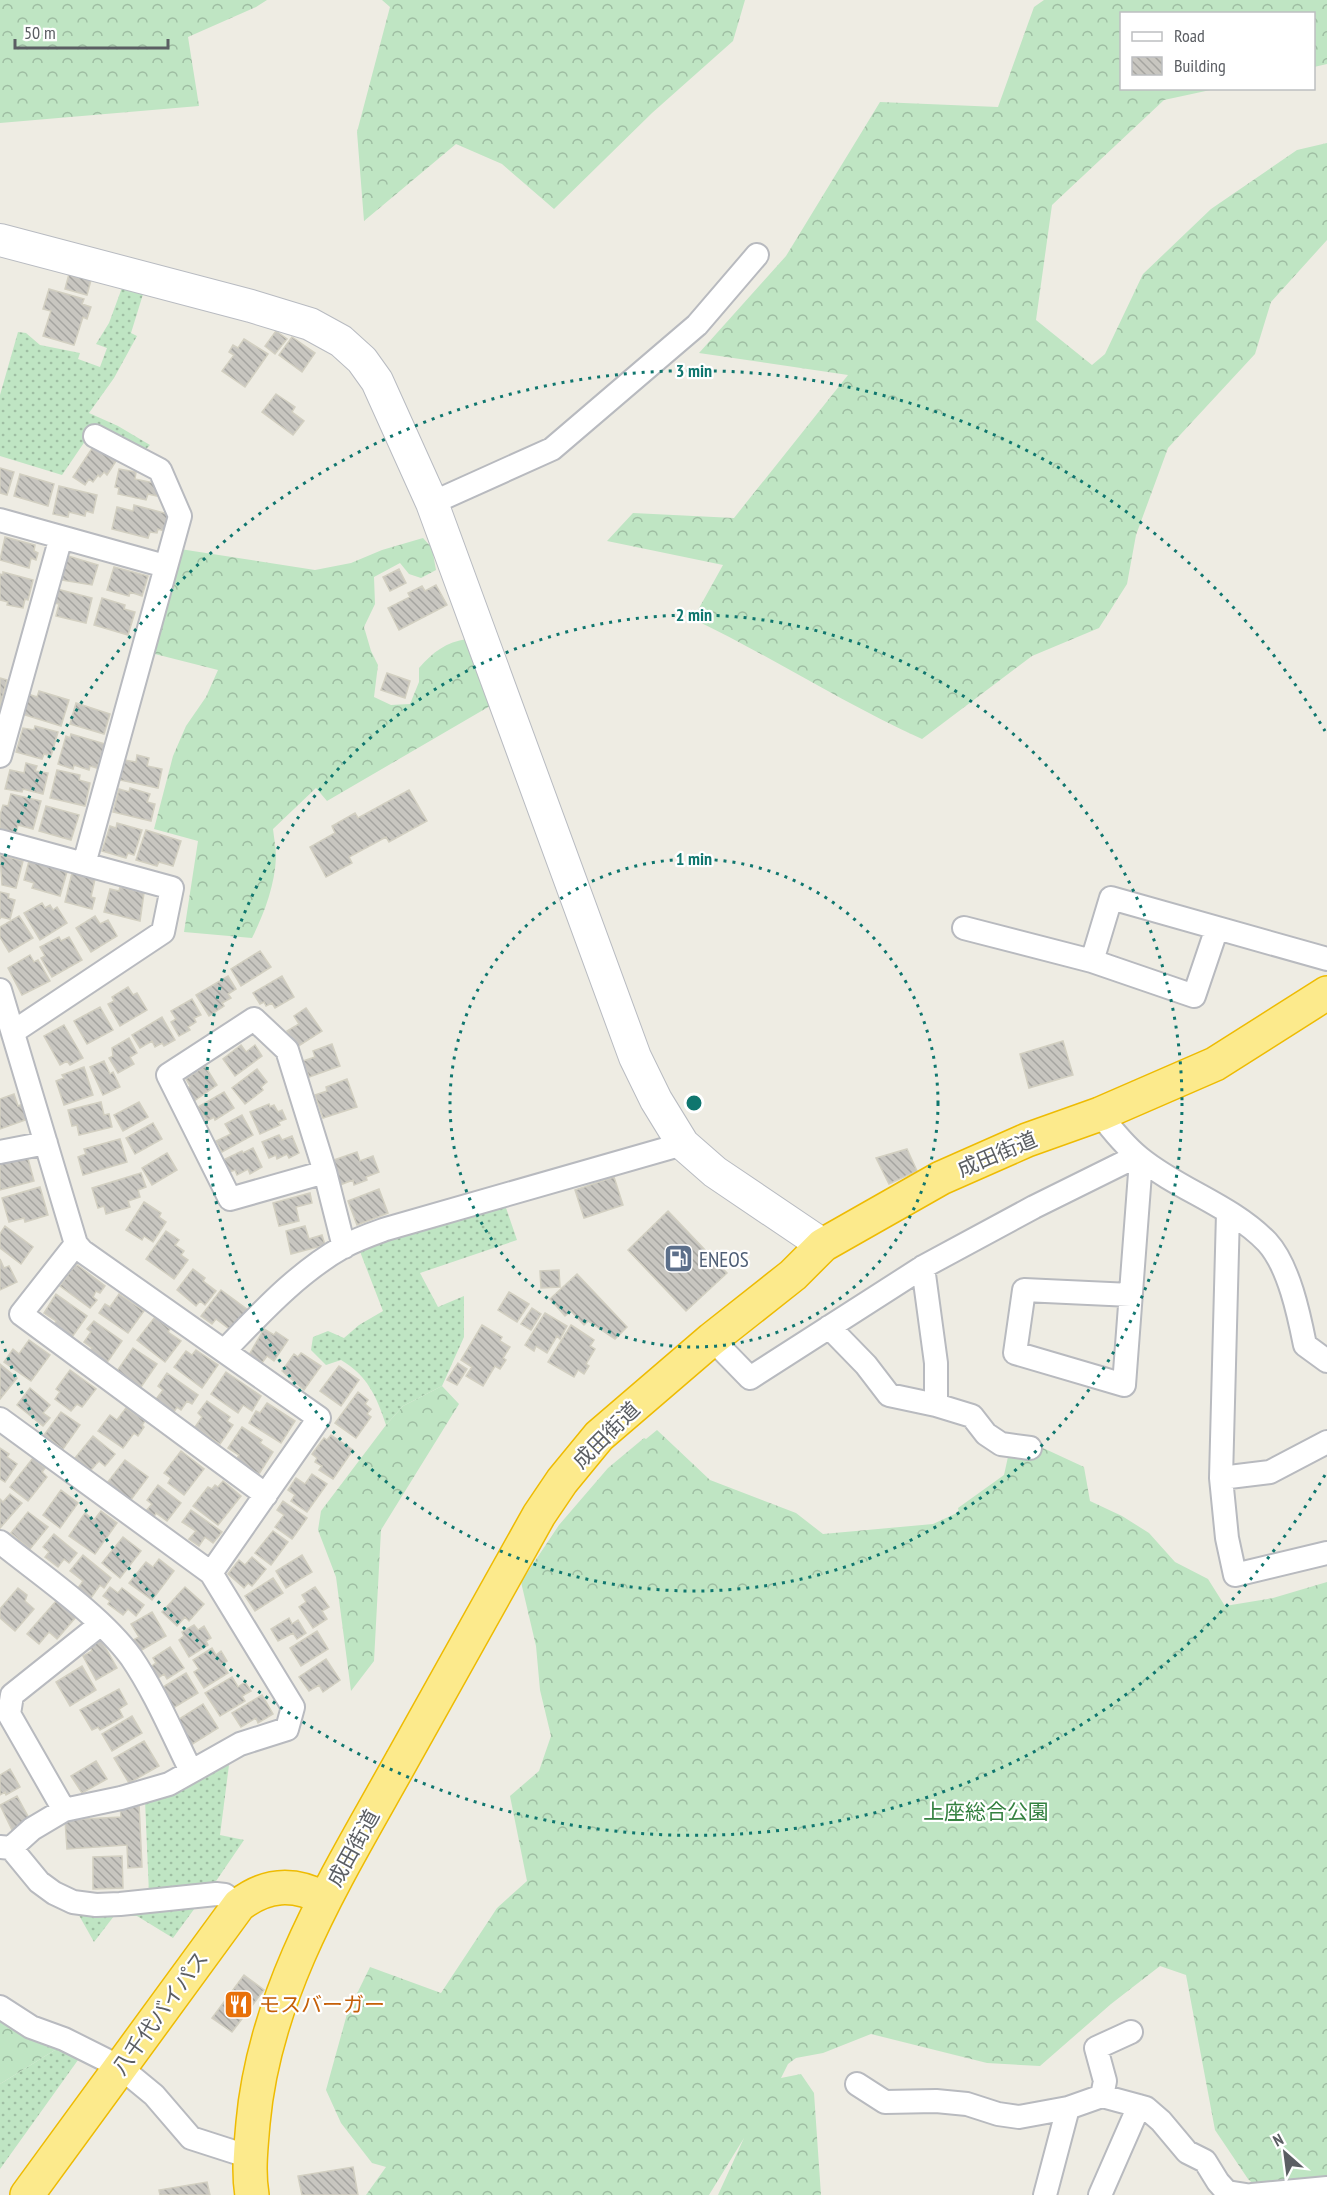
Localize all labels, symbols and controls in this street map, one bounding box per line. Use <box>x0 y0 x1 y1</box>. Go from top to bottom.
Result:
scale bar <box>15 12 168 50</box>
legend <box>1120 12 1315 90</box>
text: 50 m <box>24 21 56 44</box>
text: Road <box>1174 24 1205 47</box>
text: Building <box>1174 54 1226 77</box>
text: 3 min <box>676 359 712 382</box>
text: 2 min <box>676 603 712 626</box>
text: 1 min <box>676 847 712 870</box>
centre of rings <box>684 1093 704 1113</box>
street label: 成田街道 <box>953 1125 1041 1183</box>
fuel station icon: ENEOS <box>662 1243 694 1275</box>
place label: ENEOS <box>699 1246 749 1273</box>
street label: 成田街道 <box>567 1396 645 1474</box>
park label: 上座総合公園 <box>923 1798 1049 1825</box>
street label: 成田街道 <box>321 1805 385 1891</box>
street label: 八千代バイパス <box>106 1946 214 2080</box>
restaurant icon: モスバーガー <box>222 1988 254 2020</box>
place label: モスバーガー <box>259 1991 385 2018</box>
north arrow <box>1255 2123 1315 2183</box>
text: N <box>1269 2129 1286 2151</box>

